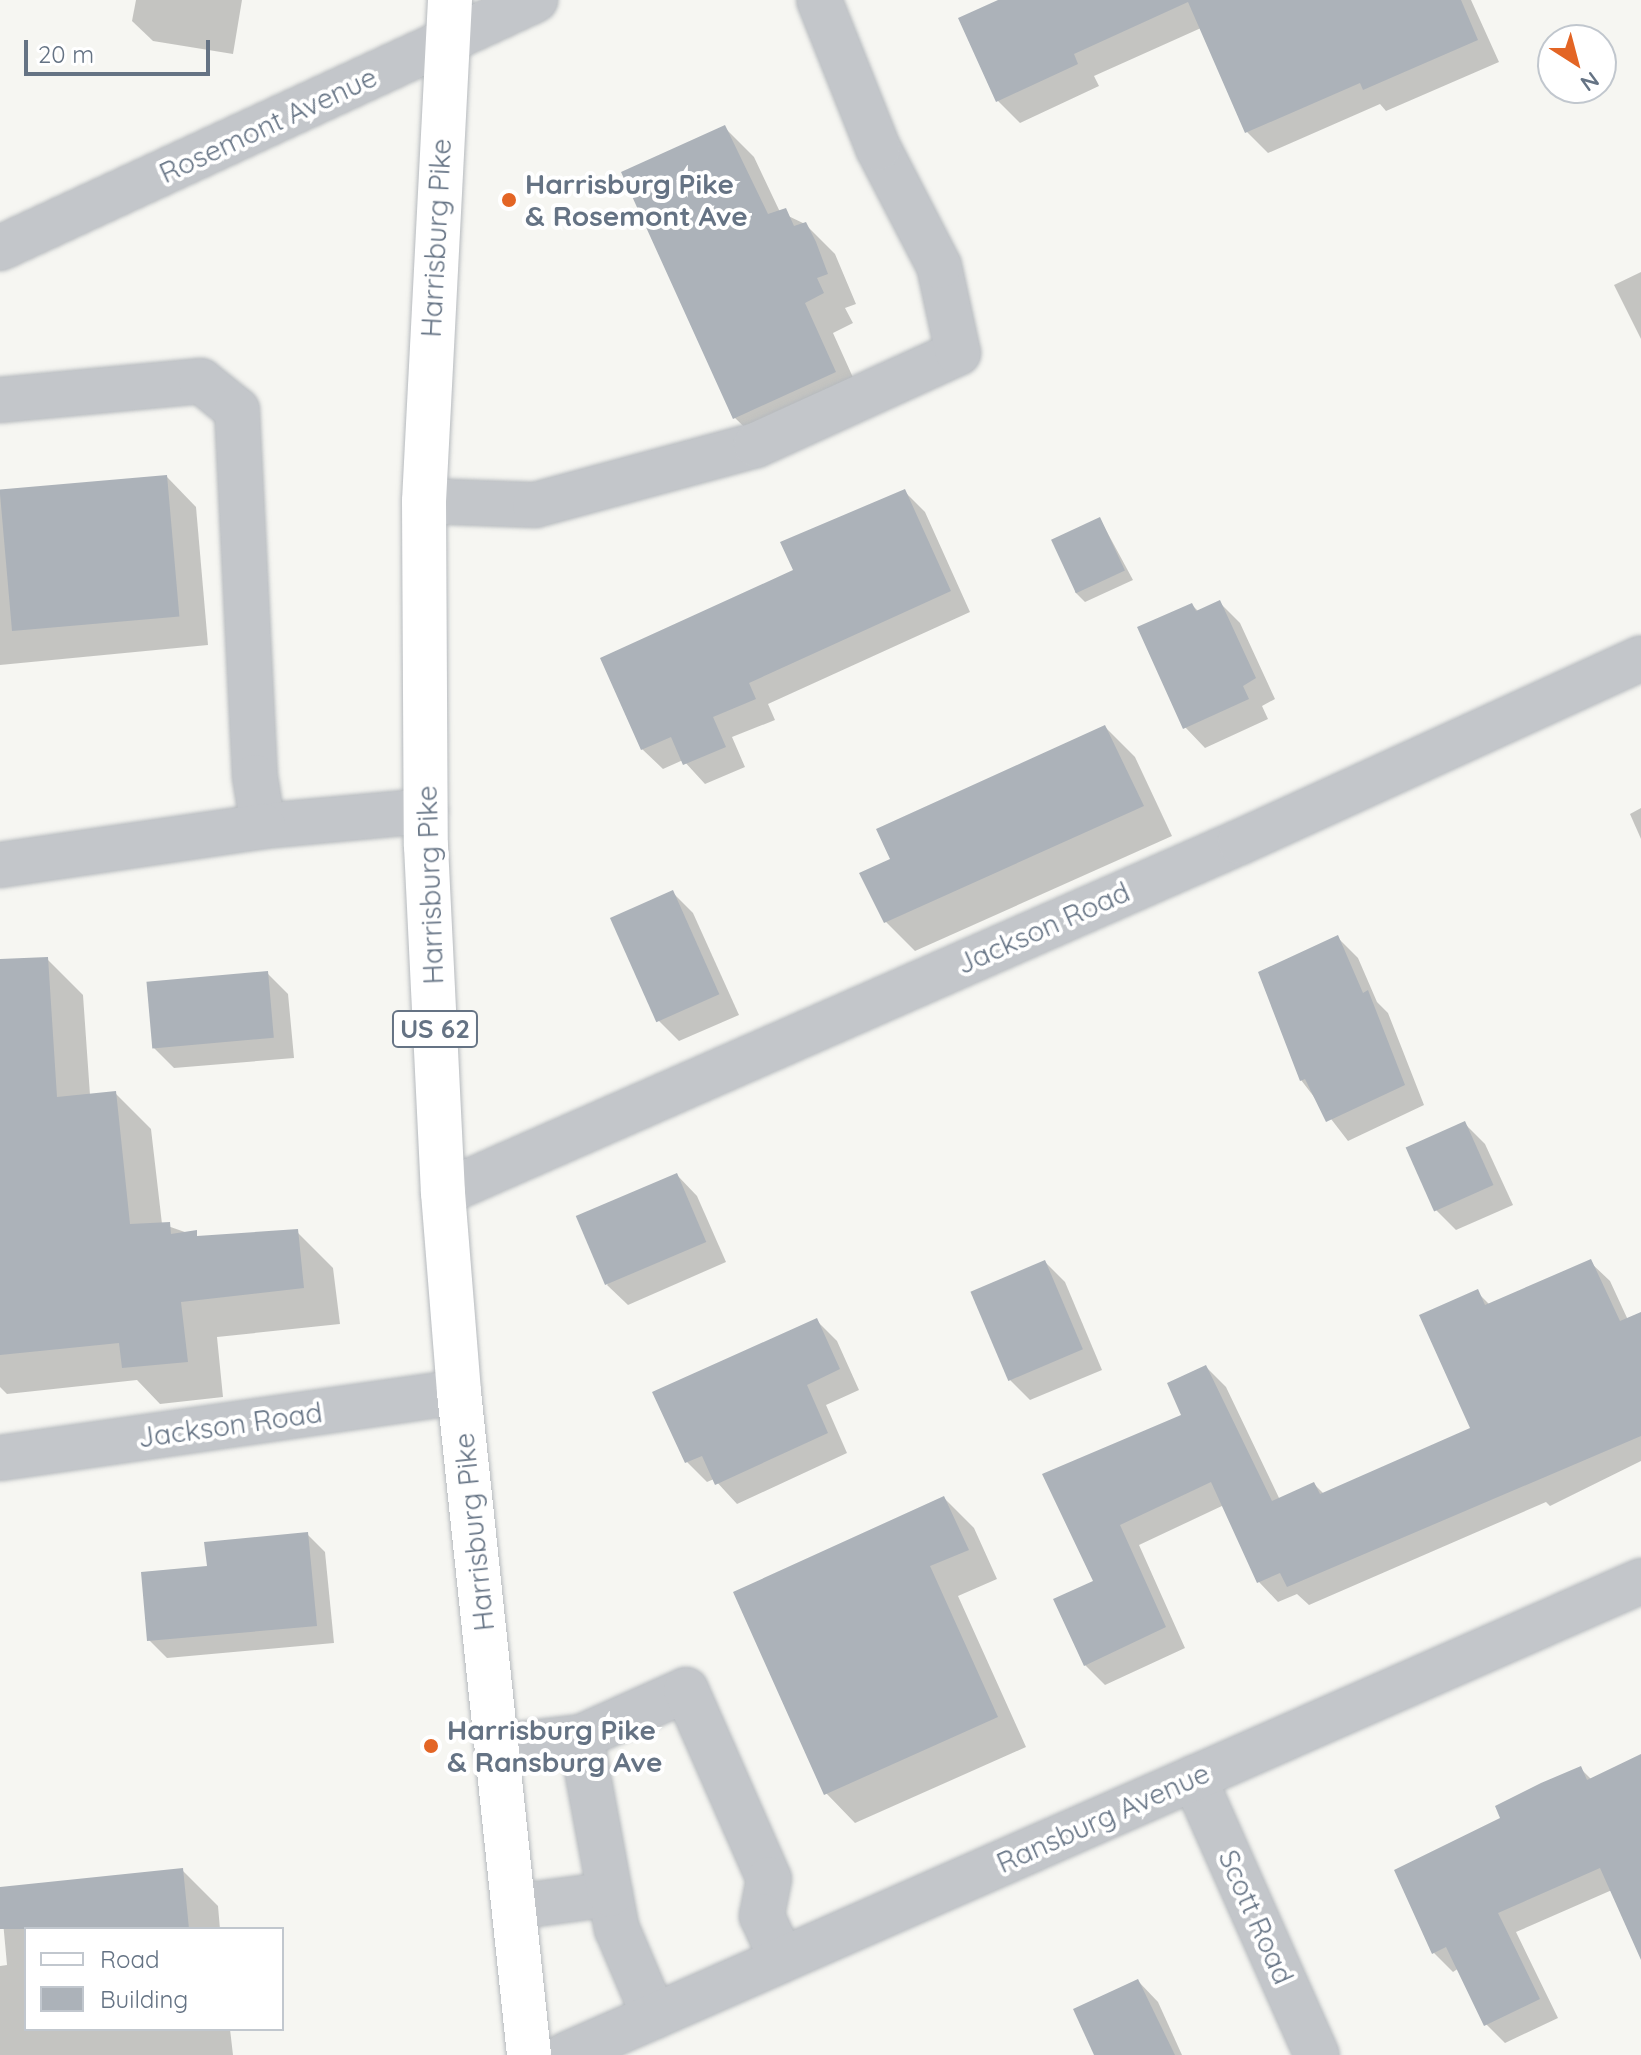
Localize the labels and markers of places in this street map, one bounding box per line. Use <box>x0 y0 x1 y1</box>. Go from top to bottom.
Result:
place label: Harrisburg Pike & Rosemont Ave <box>525 167 748 233</box>
marker: Harrisburg Pike & Rosemont Ave <box>500 191 518 209</box>
place label: Harrisburg Pike & Ransburg Ave <box>447 1713 662 1779</box>
marker: Harrisburg Pike & Ransburg Ave <box>422 1737 440 1755</box>

